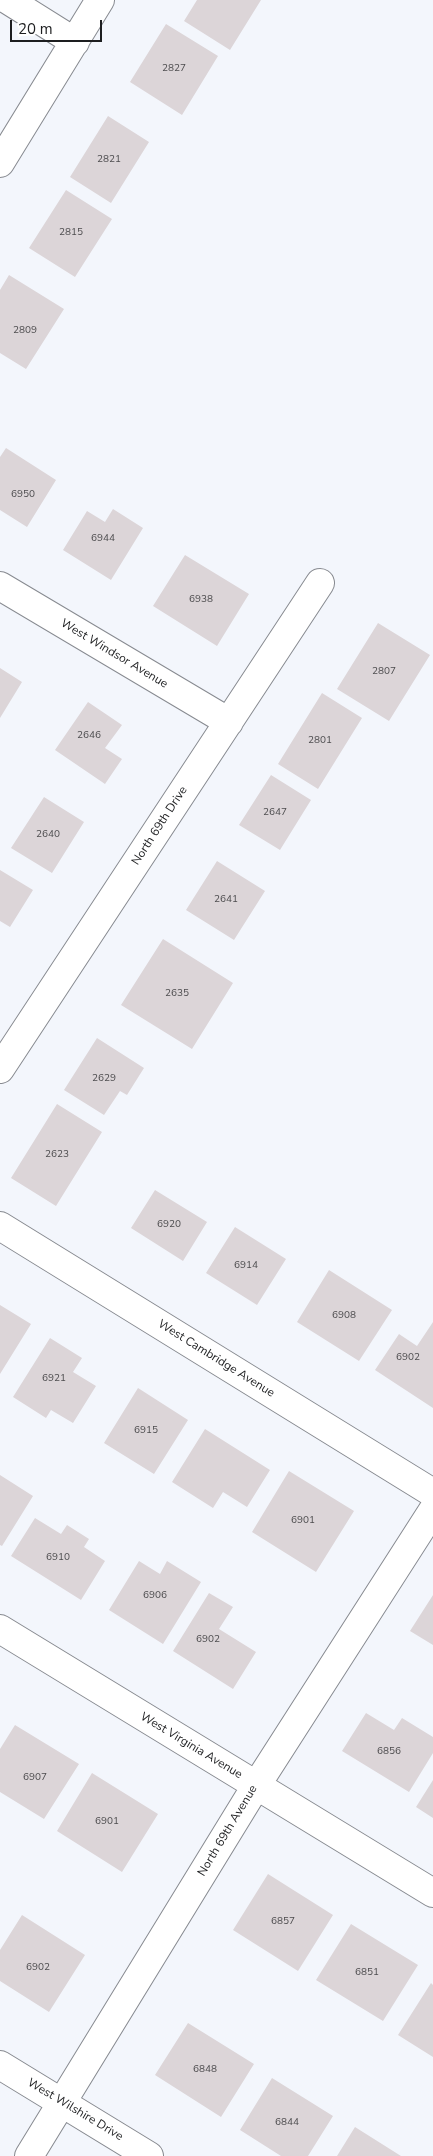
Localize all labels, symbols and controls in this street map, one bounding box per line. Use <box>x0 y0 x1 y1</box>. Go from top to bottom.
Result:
scale bar <box>12 10 105 42</box>
text: 20 m <box>18 19 53 39</box>
house number: 2827 <box>162 63 186 75</box>
house number: 2821 <box>97 154 121 166</box>
house number: 2815 <box>59 227 83 239</box>
house number: 2809 <box>13 325 37 337</box>
house number: 6950 <box>11 489 35 501</box>
house number: 6944 <box>91 533 115 545</box>
house number: 6938 <box>189 594 213 606</box>
street label: West Windsor Avenue <box>58 616 170 692</box>
house number: 2807 <box>372 666 396 678</box>
house number: 2646 <box>77 730 101 742</box>
house number: 2801 <box>308 735 332 747</box>
street label: North 69th Drive <box>129 784 191 868</box>
house number: 2647 <box>263 807 287 819</box>
house number: 2640 <box>36 829 60 841</box>
house number: 2641 <box>214 894 238 906</box>
house number: 2635 <box>165 988 189 1000</box>
house number: 2629 <box>92 1073 116 1085</box>
house number: 2623 <box>45 1149 69 1161</box>
house number: 6920 <box>157 1219 181 1231</box>
house number: 6914 <box>234 1260 258 1272</box>
house number: 6908 <box>332 1310 356 1322</box>
street label: West Cambridge Avenue <box>155 1317 277 1401</box>
house number: 6902 <box>396 1352 420 1364</box>
house number: 6921 <box>42 1373 66 1385</box>
house number: 6915 <box>134 1425 158 1437</box>
house number: 6901 <box>291 1515 315 1527</box>
house number: 6910 <box>46 1552 70 1564</box>
house number: 6906 <box>143 1590 167 1602</box>
house number: 6902 <box>196 1634 220 1646</box>
street label: West Virginia Avenue <box>137 1710 245 1782</box>
house number: 6856 <box>377 1746 401 1758</box>
house number: 6907 <box>23 1772 47 1784</box>
street label: North 69th Avenue <box>195 1783 261 1879</box>
house number: 6901 <box>95 1816 119 1828</box>
house number: 6857 <box>271 1916 295 1928</box>
house number: 6902 <box>26 1962 50 1974</box>
house number: 6851 <box>355 1967 379 1979</box>
house number: 6848 <box>193 2064 217 2076</box>
street label: West Wilshire Drive <box>25 2076 125 2144</box>
house number: 6844 <box>275 2117 299 2129</box>

